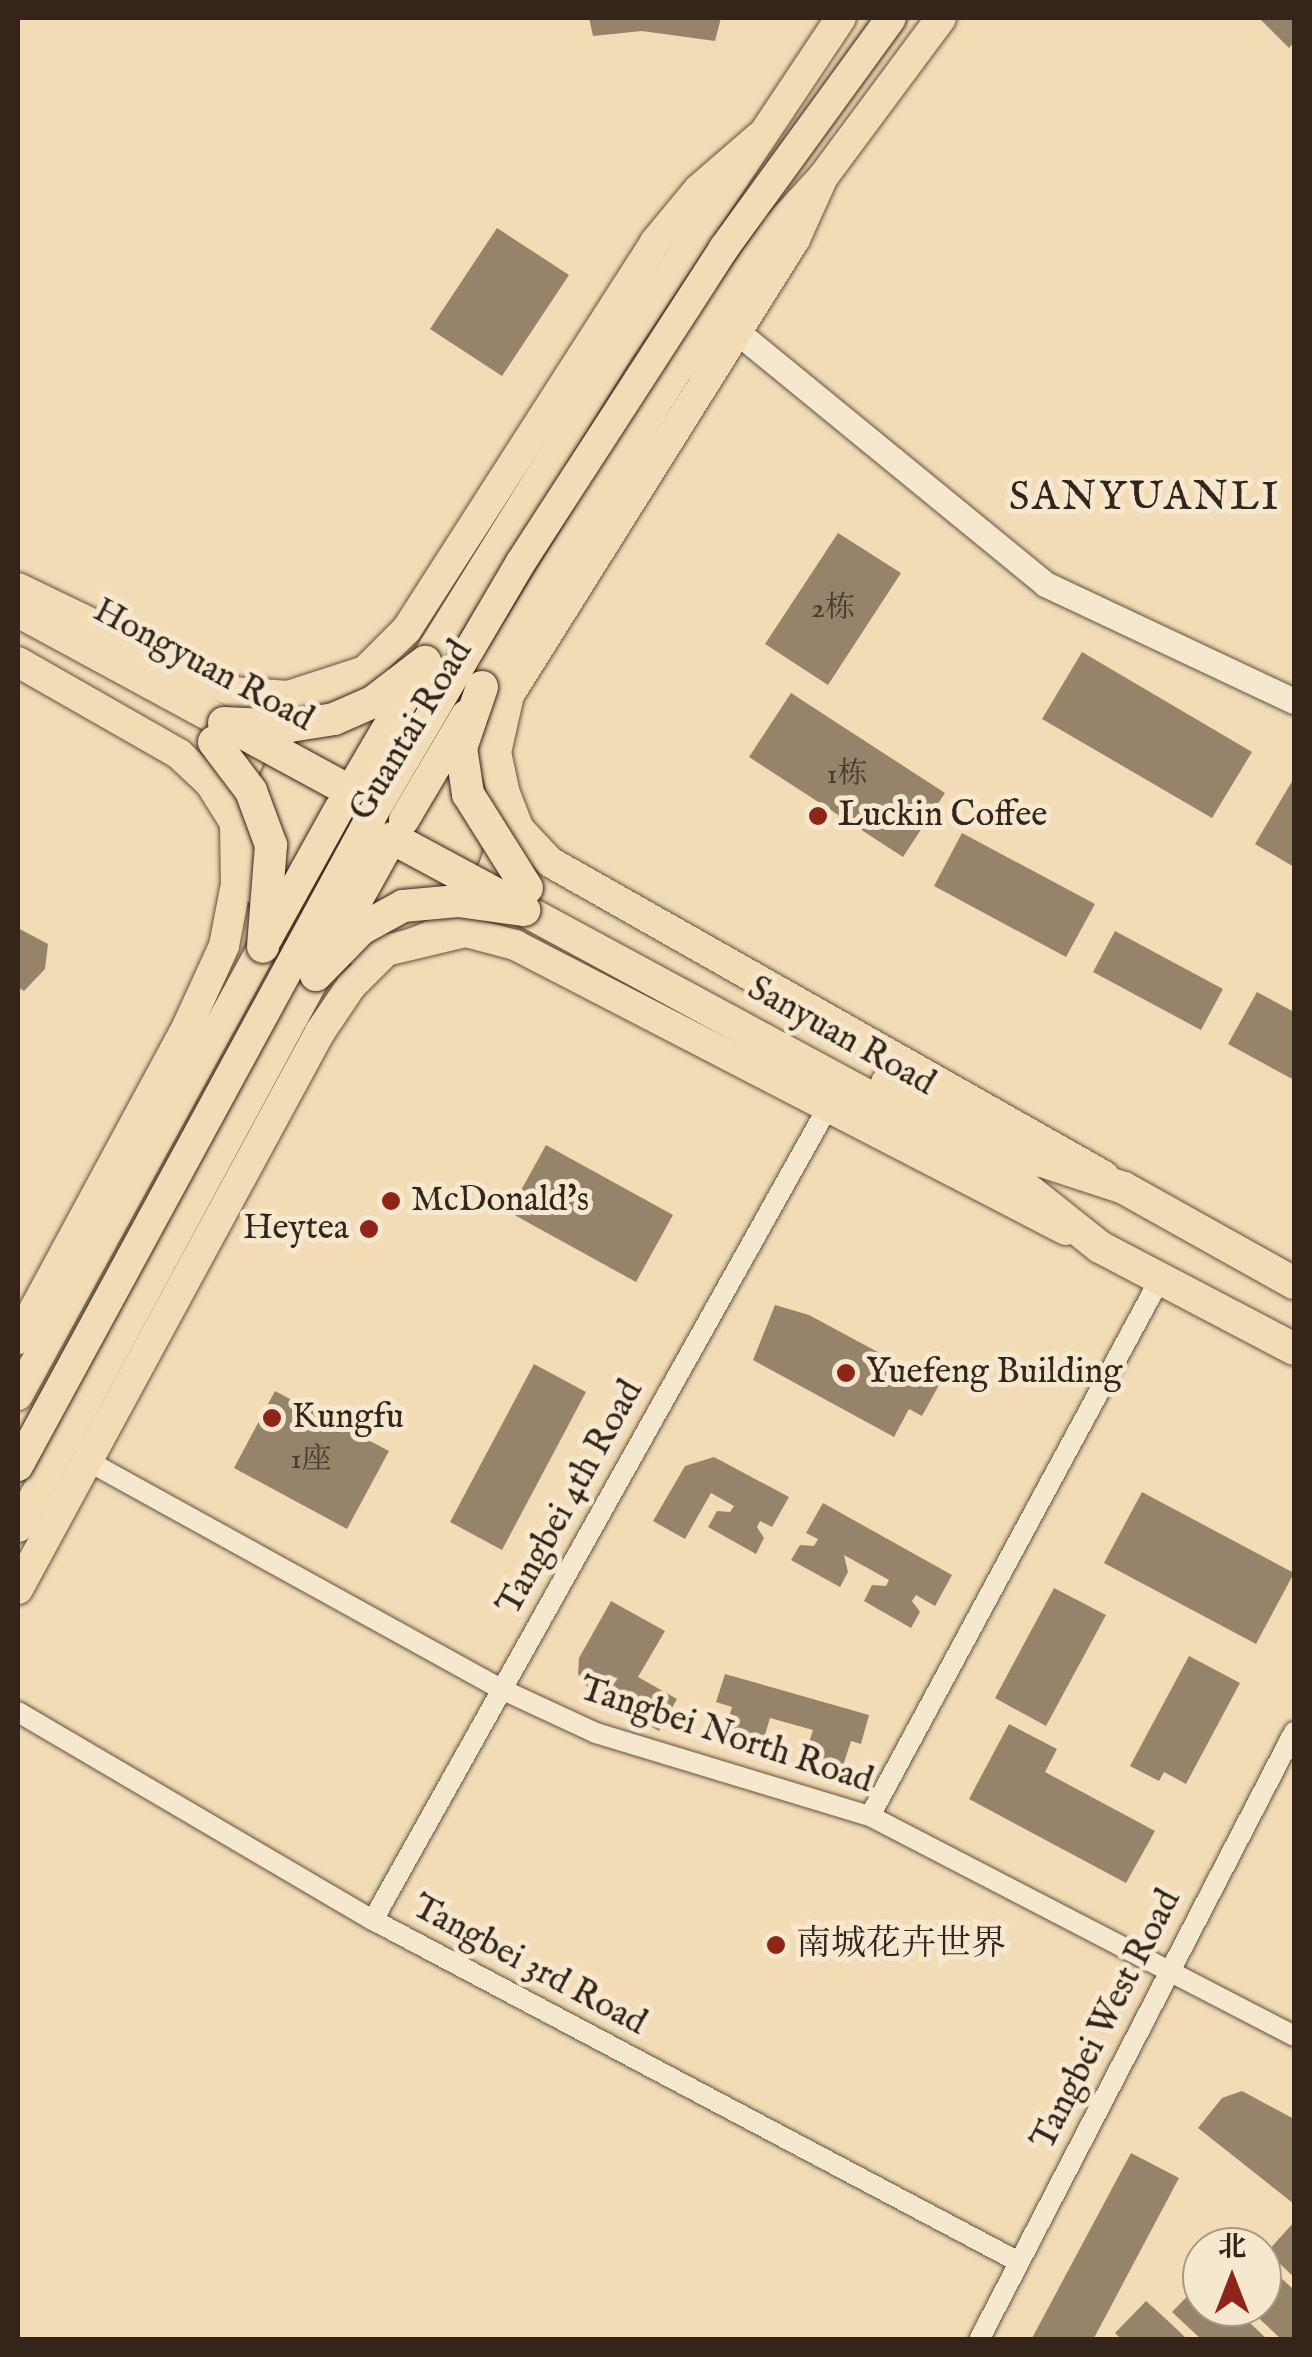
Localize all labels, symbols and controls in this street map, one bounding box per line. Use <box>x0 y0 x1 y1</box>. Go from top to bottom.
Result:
district label: SANYUANLI <box>1009 475 1281 523</box>
street label: Hongyuan Road <box>86 590 320 742</box>
house number: 2栋 <box>811 591 855 627</box>
street label: Guantai Road <box>342 633 482 829</box>
house number: 1栋 <box>826 757 868 793</box>
place label: Luckin Coffee <box>838 795 1047 837</box>
marker: Luckin Coffee <box>807 805 829 827</box>
street label: Sanyuan Road <box>740 968 942 1106</box>
place label: McDonald's <box>411 1180 589 1222</box>
marker: McDonald's <box>380 1190 402 1212</box>
place label: Heytea <box>243 1208 349 1250</box>
marker: Heytea <box>358 1218 380 1240</box>
place label: Yuefeng Building <box>866 1352 1122 1394</box>
marker: Yuefeng Building <box>835 1362 857 1384</box>
street label: Tangbei 4th Road <box>489 1373 653 1623</box>
place label: Kungfu <box>292 1397 404 1439</box>
marker: Kungfu <box>261 1407 283 1429</box>
house number: 1座 <box>290 1442 332 1478</box>
street label: Tangbei North Road <box>574 1669 878 1803</box>
street label: Tangbei West Road <box>1023 1883 1191 2157</box>
street label: Tangbei 3rd Road <box>405 1887 653 2045</box>
place label: 南城花卉世界 <box>796 1924 1006 1966</box>
marker: 南城花卉世界 <box>765 1934 787 1956</box>
north arrow <box>1182 2227 1282 2327</box>
text: 北 <box>1218 2231 1246 2266</box>

